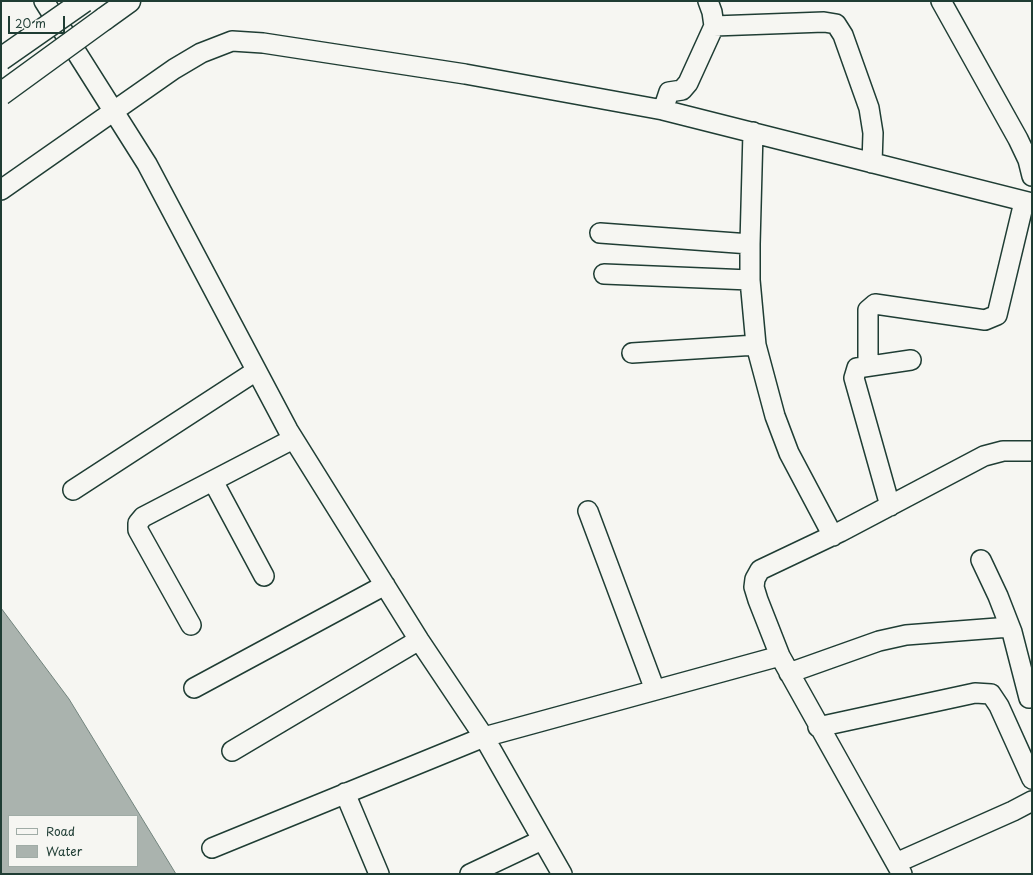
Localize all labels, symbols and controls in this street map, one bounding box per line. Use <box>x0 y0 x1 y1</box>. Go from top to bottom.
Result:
scale bar <box>10 8 67 34</box>
text: 20 m <box>15 14 46 32</box>
legend <box>8 815 138 867</box>
text: Road <box>46 822 75 840</box>
text: Water <box>46 842 82 860</box>

